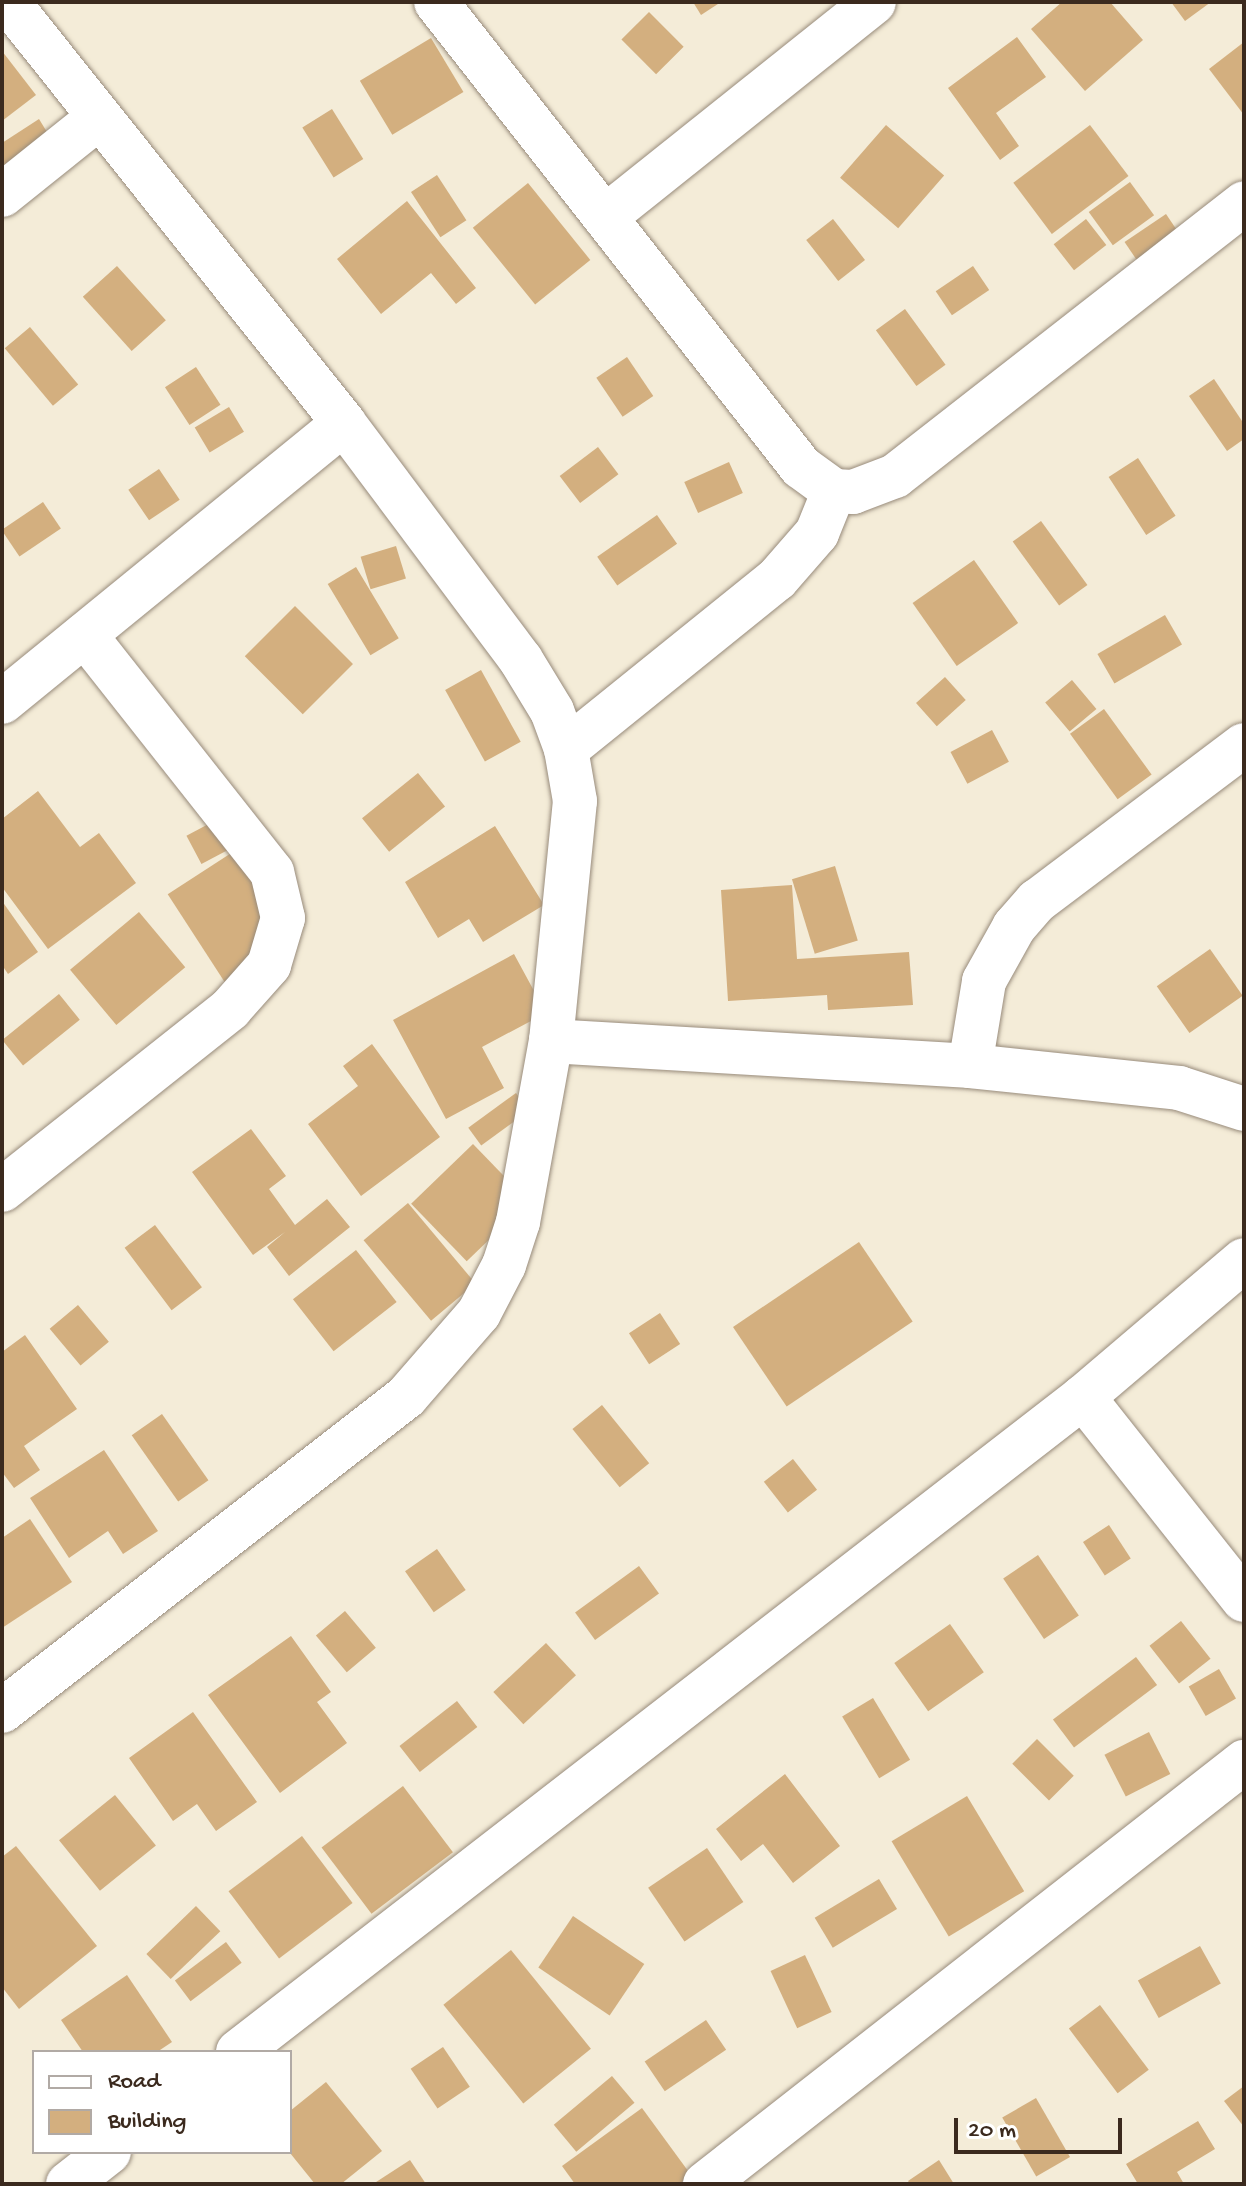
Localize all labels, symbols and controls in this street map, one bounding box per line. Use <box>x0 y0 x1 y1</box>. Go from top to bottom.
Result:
legend <box>32 2050 292 2154</box>
text: Road <box>108 2068 160 2097</box>
scale bar <box>958 2102 1126 2152</box>
text: Building <box>108 2108 186 2137</box>
text: 20 m <box>968 2117 1016 2146</box>

